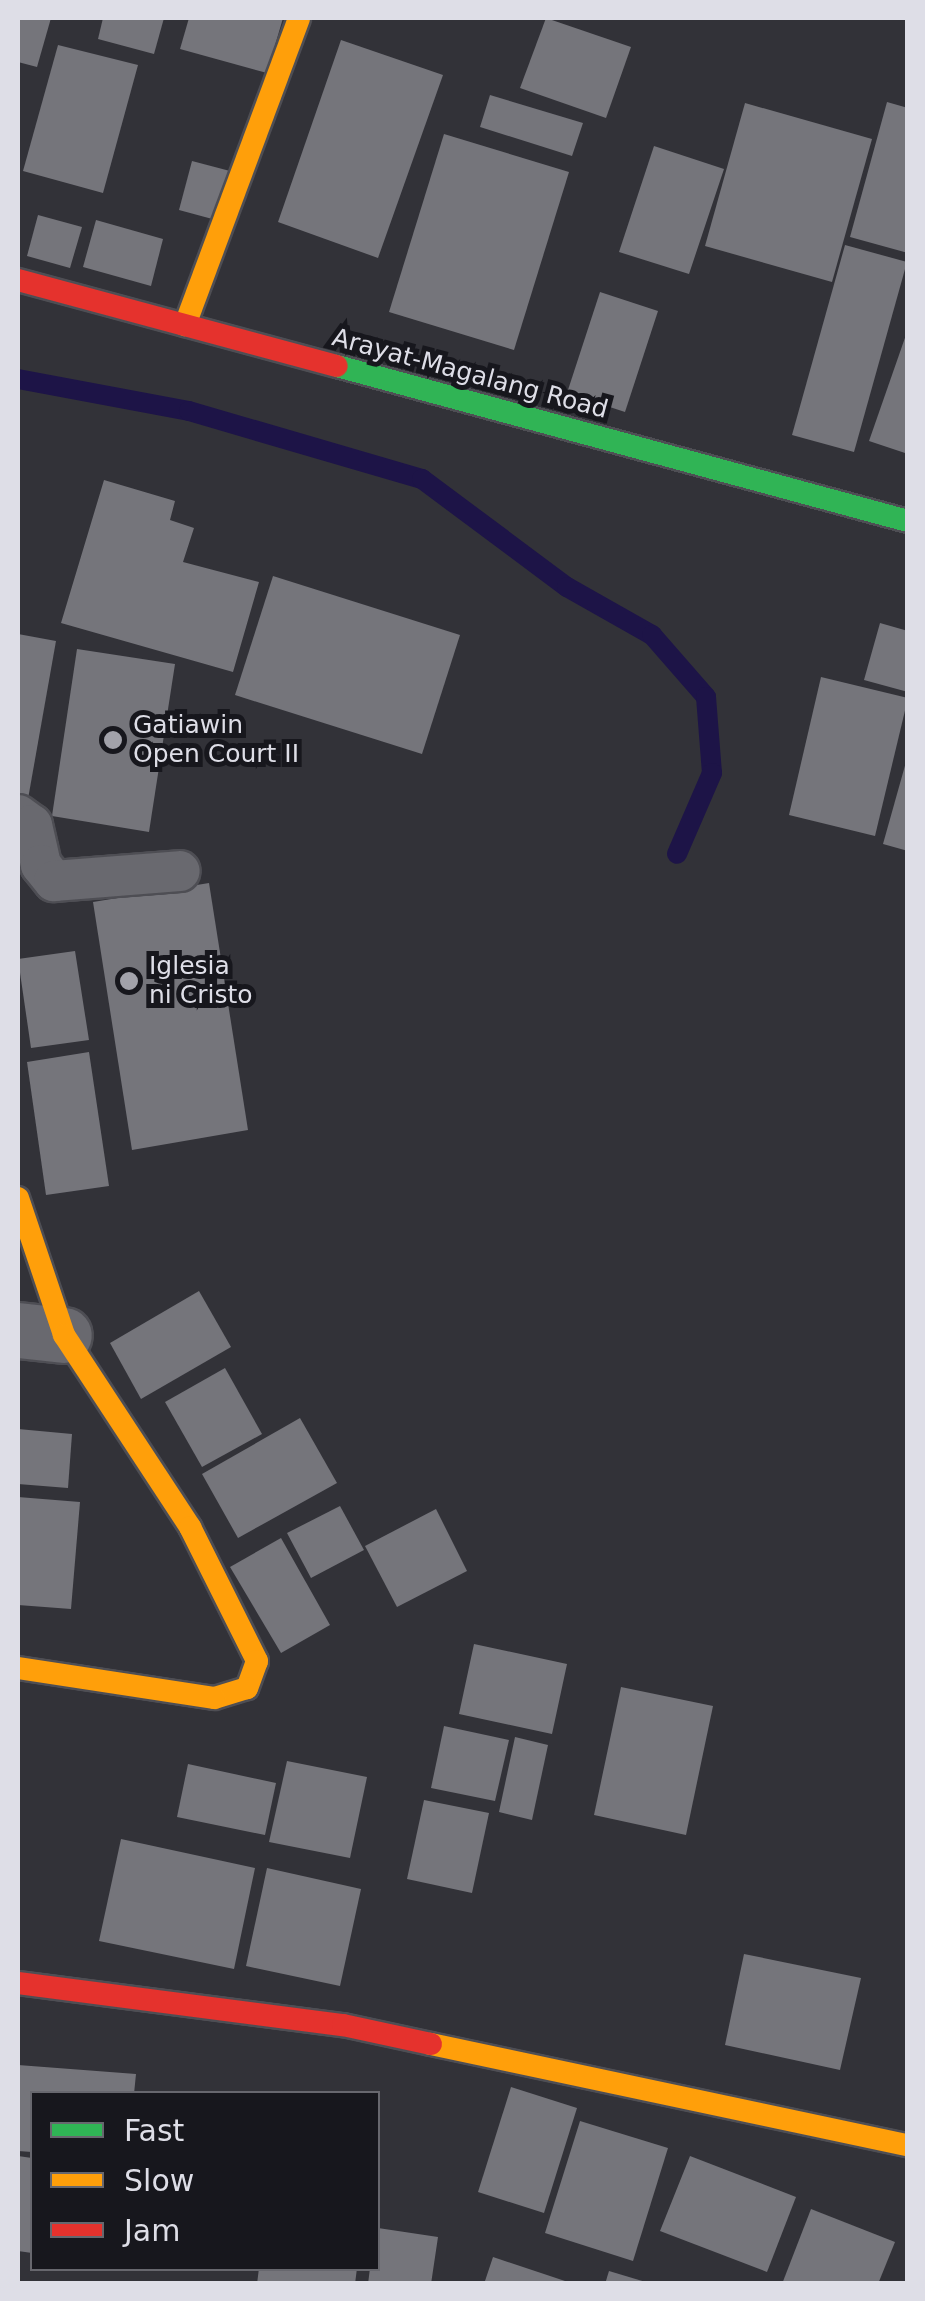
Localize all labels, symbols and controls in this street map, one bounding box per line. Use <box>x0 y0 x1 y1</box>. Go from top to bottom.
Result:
street label: Arayat-Magalang Road <box>329 323 611 425</box>
place label: Gatiawin Open Court II <box>133 711 299 770</box>
marker: Gatiawin Open Court II <box>102 729 124 751</box>
place label: Iglesia ni Cristo <box>149 952 253 1011</box>
marker: Iglesia ni Cristo <box>118 970 140 992</box>
legend <box>30 2091 380 2271</box>
text: Fast <box>124 2113 184 2148</box>
text: Slow <box>124 2163 194 2198</box>
text: Jam <box>124 2213 180 2248</box>

